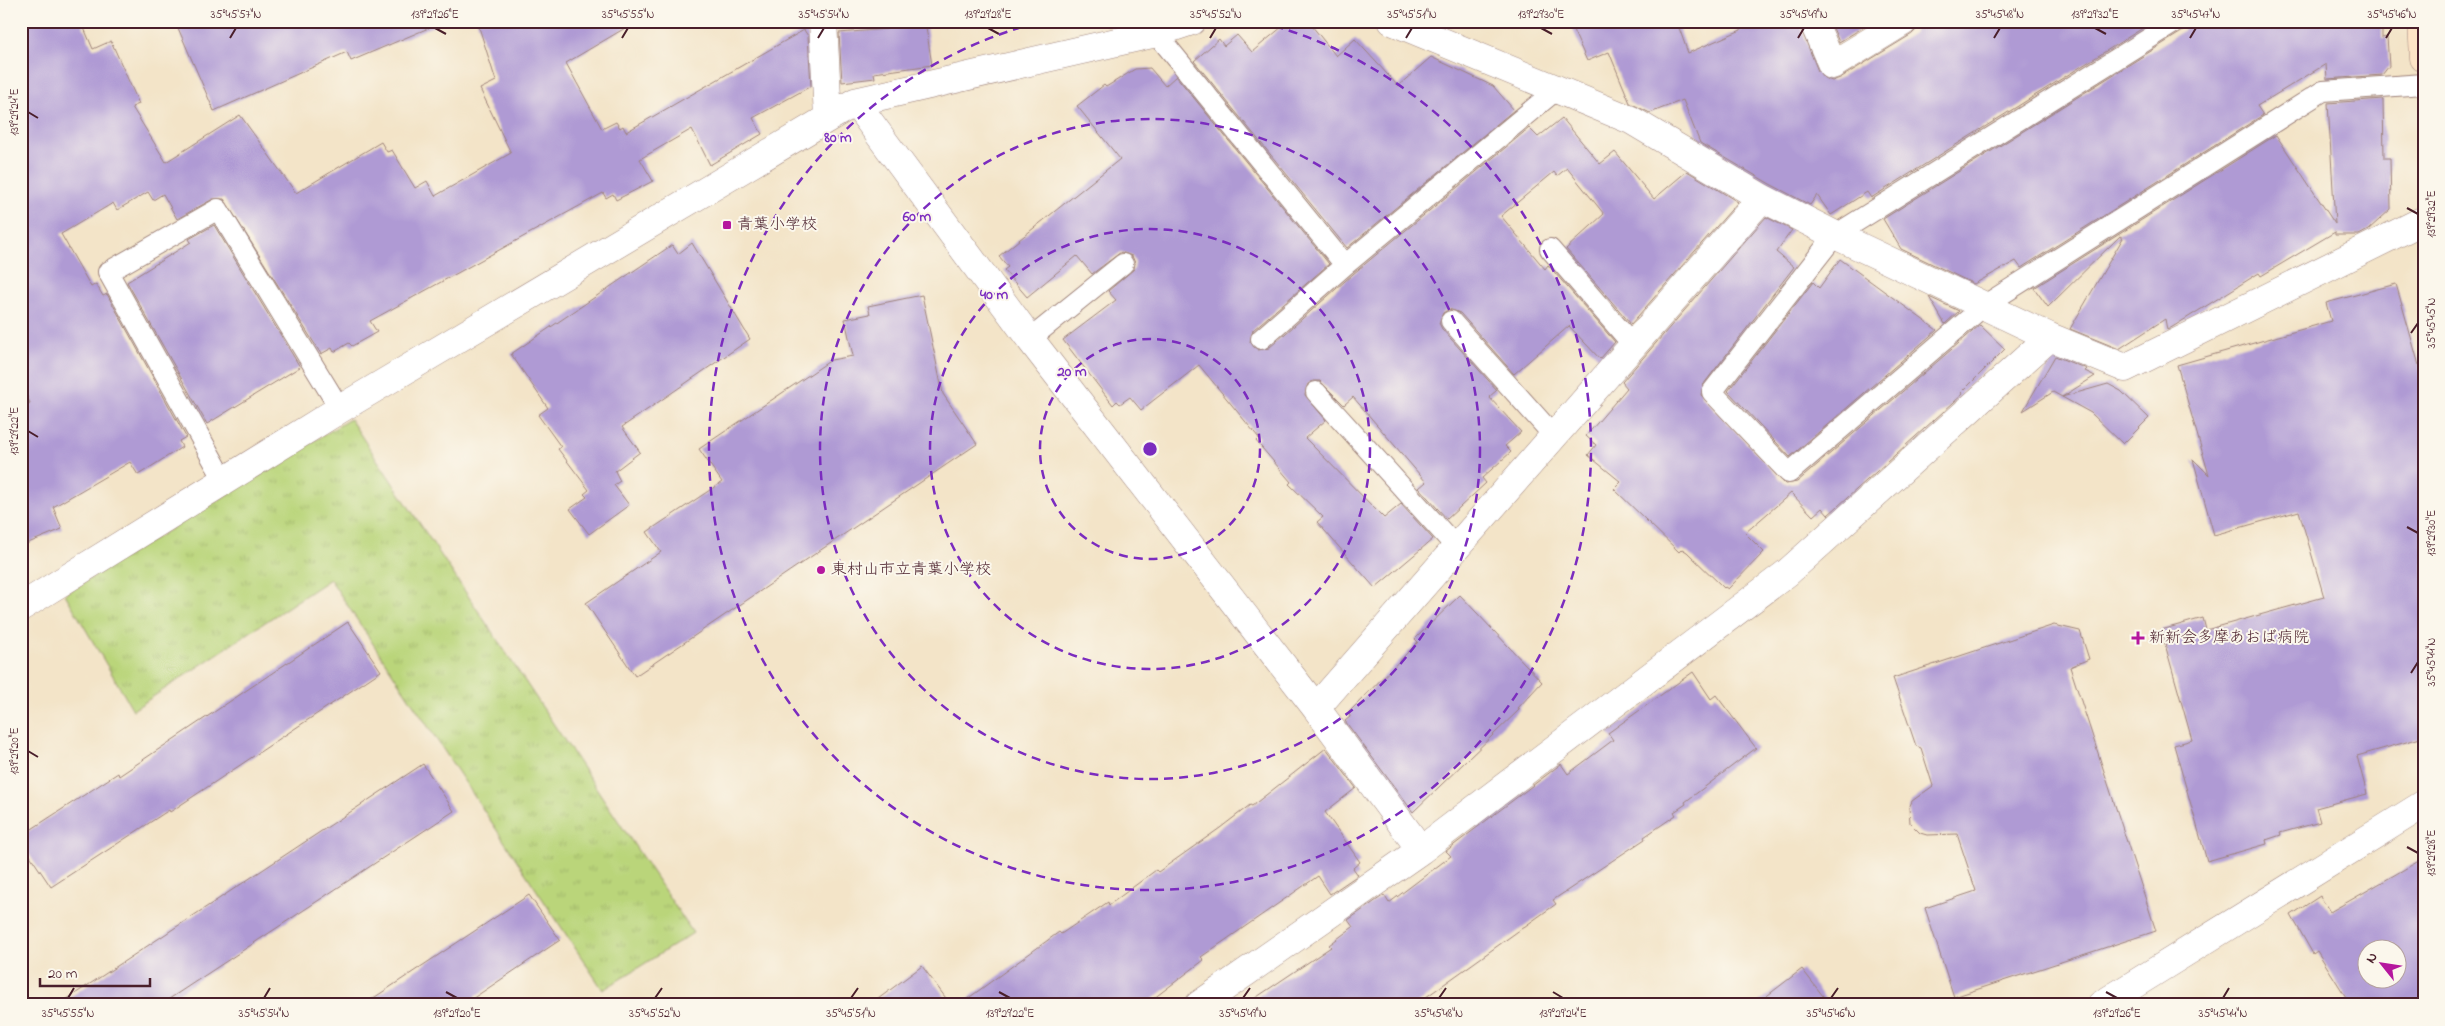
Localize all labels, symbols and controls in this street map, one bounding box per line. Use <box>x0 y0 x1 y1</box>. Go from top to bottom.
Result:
text: 35°45'57"N <box>211 6 261 24</box>
text: 139°29'26"E <box>411 6 459 24</box>
text: 35°45'55"N <box>602 6 654 24</box>
text: 35°45'54"N <box>799 6 849 24</box>
text: 139°29'28"E <box>965 6 1011 24</box>
text: 35°45'52"N <box>1190 6 1242 24</box>
text: 35°45'51"N <box>1387 6 1437 24</box>
text: 139°29'30"E <box>1518 6 1564 24</box>
text: 35°45'49"N <box>1780 6 1828 24</box>
text: 35°45'48"N <box>1976 6 2024 24</box>
text: 139°29'32"E <box>2071 6 2119 24</box>
text: 35°45'47"N <box>2172 6 2220 24</box>
text: 35°45'46"N <box>2367 6 2417 24</box>
text: 139°29'24"E <box>6 88 24 136</box>
text: 80 m <box>823 127 852 149</box>
text: 139°29'32"E <box>2423 190 2441 238</box>
text: 60 m <box>902 206 932 228</box>
place label: 青葉小学校 <box>737 213 817 237</box>
marker: 青葉小学校 <box>721 219 733 231</box>
text: 40 m <box>979 284 1008 306</box>
text: 35°45'45"N <box>2423 298 2441 348</box>
text: 20 m <box>1056 361 1087 383</box>
text: 139°29'22"E <box>6 407 24 455</box>
centre of rings <box>1141 440 1159 458</box>
text: 139°29'30"E <box>2423 510 2441 556</box>
place label: 東村山市立青葉小学校 <box>831 558 991 582</box>
marker: 東村山市立青葉小学校 <box>815 564 827 576</box>
place label: 新新会多摩あおば病院 <box>2149 626 2309 650</box>
marker: 新新会多摩あおば病院 <box>2131 631 2145 645</box>
text: 35°45'44"N <box>2423 638 2441 686</box>
text: 139°29'20"E <box>6 727 24 775</box>
text: 139°29'28"E <box>2423 830 2441 876</box>
north arrow <box>2358 938 2408 988</box>
text: N <box>2361 949 2383 968</box>
scale bar <box>40 956 150 988</box>
text: 20 m <box>48 963 78 985</box>
text: 35°45'55"N <box>42 1005 94 1023</box>
text: 35°45'54"N <box>239 1005 289 1023</box>
text: 139°29'20"E <box>433 1005 481 1023</box>
text: 35°45'52"N <box>629 1005 681 1023</box>
text: 35°45'51"N <box>826 1005 876 1023</box>
text: 139°29'22"E <box>986 1005 1034 1023</box>
text: 35°45'49"N <box>1219 1005 1267 1023</box>
text: 35°45'48"N <box>1415 1005 1463 1023</box>
text: 139°29'24"E <box>1539 1005 1587 1023</box>
text: 35°45'46"N <box>1806 1005 1856 1023</box>
text: 139°29'26"E <box>2093 1005 2141 1023</box>
text: 35°45'44"N <box>2199 1005 2247 1023</box>

